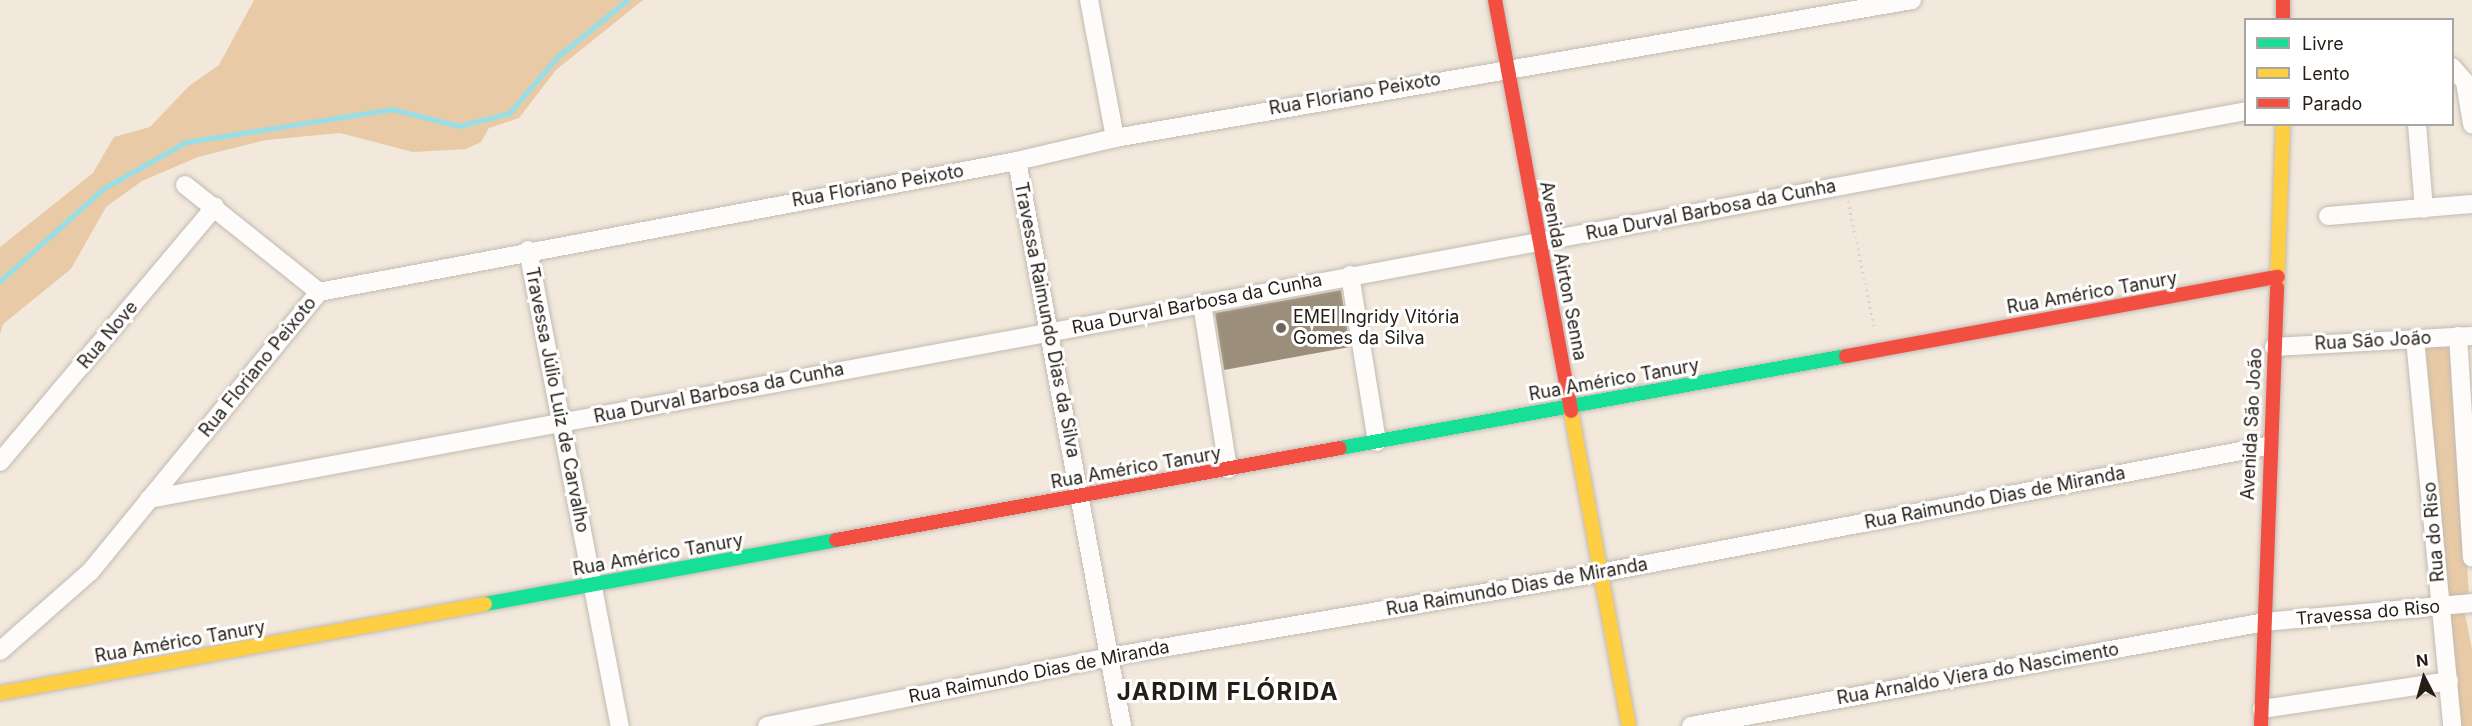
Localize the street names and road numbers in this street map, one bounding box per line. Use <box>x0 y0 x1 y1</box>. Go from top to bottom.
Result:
street label: Rua Floriano Peixoto <box>1267 68 1443 120</box>
street label: Rua Floriano Peixoto <box>790 160 966 212</box>
street label: Rua Durval Barbosa da Cunha <box>1584 175 1838 245</box>
street label: Travessa Raimundo Dias da Silva <box>1010 180 1084 460</box>
street label: Avenida Airton Senna <box>1535 180 1591 362</box>
street label: Travessa Júlio Luiz de Carvalho <box>521 265 593 535</box>
street label: Rua Américo Tanury <box>2005 267 2179 319</box>
street label: Rua Durval Barbosa da Cunha <box>1070 269 1324 339</box>
street label: Rua Floriano Peixoto <box>195 293 321 441</box>
street label: Rua Nove <box>73 297 143 373</box>
street label: Rua São João <box>2314 327 2432 355</box>
street label: Avenida São João <box>2237 347 2267 501</box>
street label: Rua Américo Tanury <box>1527 354 1701 406</box>
street label: Rua Durval Barbosa da Cunha <box>592 358 846 428</box>
street label: Rua Américo Tanury <box>1049 442 1223 494</box>
street label: Rua Raimundo Dias de Miranda <box>1863 462 2127 534</box>
street label: Rua do Riso <box>2419 481 2449 583</box>
street label: Rua Américo Tanury <box>571 529 745 581</box>
street label: Rua Raimundo Dias de Miranda <box>1385 553 1649 621</box>
street label: Travessa do Riso <box>2295 596 2441 630</box>
street label: Rua Américo Tanury <box>93 616 267 668</box>
street label: Rua Raimundo Dias de Miranda <box>907 636 1171 708</box>
street label: Rua Arnaldo Viera do Nascimento <box>1835 639 2121 709</box>

